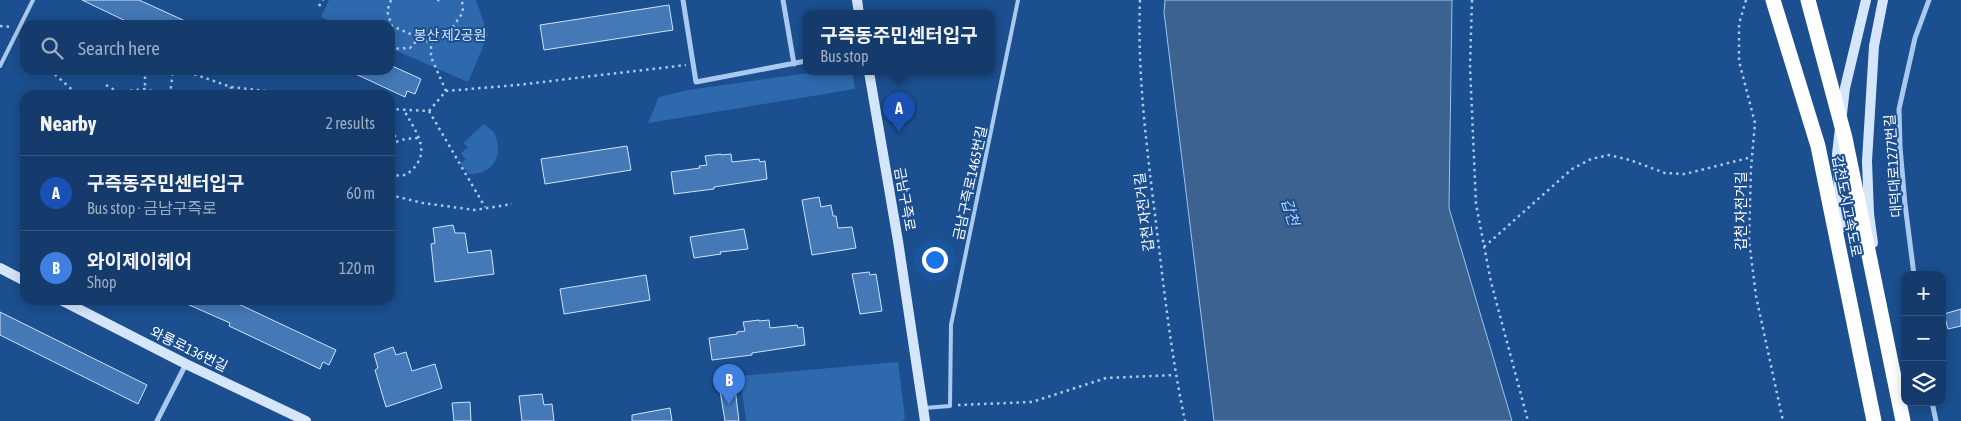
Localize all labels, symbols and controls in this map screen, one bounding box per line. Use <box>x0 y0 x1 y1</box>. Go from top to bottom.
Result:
popup <box>803 10 995 75</box>
search box <box>20 20 395 75</box>
text: 구즉동주민센터입구 <box>820 24 978 46</box>
park label: 봉산 제2공원 <box>414 27 486 43</box>
icon: search <box>38 34 66 62</box>
text: Search here <box>78 37 160 59</box>
text: Bus stop <box>820 47 869 65</box>
pin: A <box>883 92 915 133</box>
text: Nearby <box>40 111 96 135</box>
text: 2 results <box>325 114 375 132</box>
street label: 대덕대로1277번길 <box>1881 114 1905 218</box>
street label: 금남구즉로1465번길 <box>950 124 990 242</box>
street label: 갑천도시고속도로 <box>1829 154 1865 258</box>
street label: 금남구즉로 <box>892 166 918 232</box>
street label: 갑천 자전거길 <box>1733 171 1749 251</box>
text: 구즉동주민센터입구 <box>87 172 244 194</box>
street label: 갑천 자전거길 <box>1131 172 1157 252</box>
text: A <box>52 184 60 202</box>
text: 60 m <box>346 184 375 202</box>
water label: 갑천 <box>1278 196 1303 230</box>
text: Bus stop · 금남구즉로 <box>87 199 217 217</box>
your location <box>922 247 948 273</box>
text: 와이제이헤어 <box>87 250 192 272</box>
text: B <box>52 259 60 277</box>
text: 120 m <box>339 259 375 277</box>
map controls <box>1901 271 1946 406</box>
button: + <box>1901 271 1946 316</box>
text: Shop <box>87 273 117 291</box>
button: − <box>1901 316 1946 361</box>
street label: 와룡로136번길 <box>148 323 230 375</box>
button: layers <box>1901 361 1946 406</box>
pin: B <box>713 364 745 405</box>

